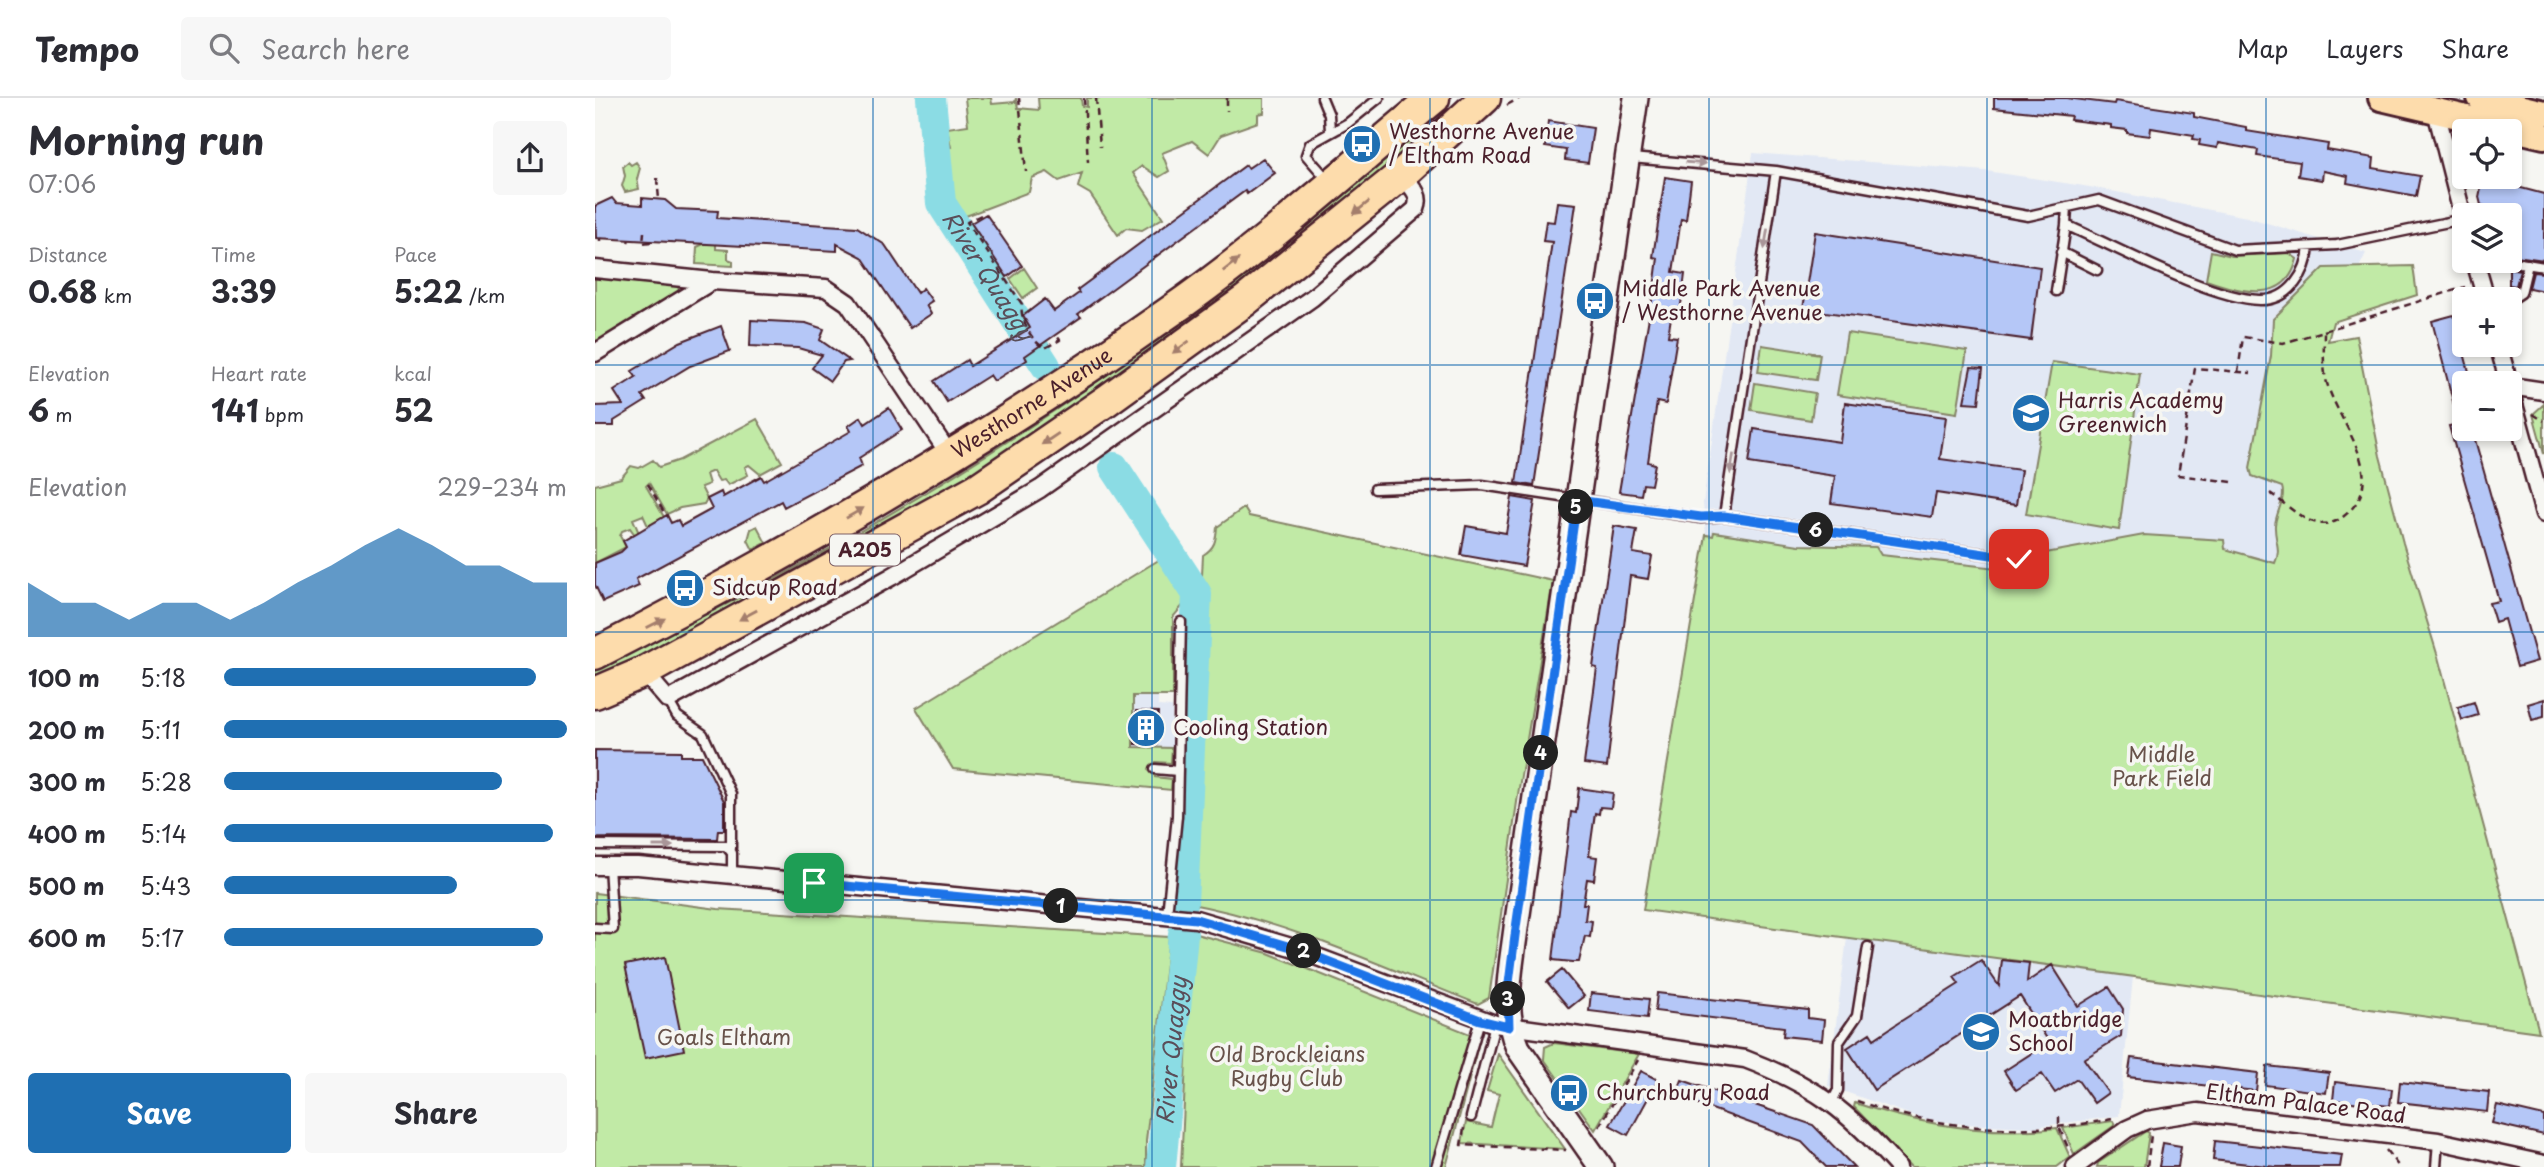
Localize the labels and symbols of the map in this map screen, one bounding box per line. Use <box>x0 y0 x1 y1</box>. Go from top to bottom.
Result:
place label: Westhorne Avenue / Eltham Road <box>1389 114 1575 170</box>
bus stop icon: Westhorne Avenue / Eltham Road <box>1341 123 1383 165</box>
one-way arrow <box>1685 158 1707 169</box>
one-way arrow <box>1352 200 1369 215</box>
water label: River Quaggy <box>934 203 1045 349</box>
one-way arrow <box>1760 228 1771 250</box>
one-way arrow <box>1222 258 1240 273</box>
place label: Middle Park Avenue / Westhorne Avenue <box>1622 271 1823 327</box>
bus stop icon: Middle Park Avenue / Westhorne Avenue <box>1574 280 1616 322</box>
street label: Westhorne Avenue <box>944 338 1118 465</box>
one-way arrow <box>1172 340 1190 354</box>
place label: Harris Academy Greenwich <box>2058 383 2224 439</box>
school or university icon: Harris Academy Greenwich <box>2010 392 2052 434</box>
one-way arrow <box>1041 432 1059 446</box>
one-way arrow <box>1726 453 1737 475</box>
pin: 5 <box>1559 490 1593 524</box>
one-way arrow <box>845 507 864 519</box>
pin: 6 <box>1799 512 1833 548</box>
pin <box>1989 529 2049 589</box>
road number: A205 <box>830 534 900 565</box>
bus stop icon: Sidcup Road <box>664 567 706 609</box>
place label: Sidcup Road <box>712 570 838 602</box>
one-way arrow <box>738 609 758 621</box>
one-way arrow <box>646 618 666 629</box>
building icon: Cooling Station <box>1125 707 1167 749</box>
place label: Cooling Station <box>1173 710 1328 742</box>
pin: 4 <box>1523 736 1559 770</box>
park label: Middle Park Field <box>2112 737 2212 793</box>
one-way arrow <box>652 840 674 852</box>
pin <box>784 853 844 913</box>
pin: 1 <box>1043 888 1079 924</box>
pin: 2 <box>1287 934 1321 968</box>
water label: River Quaggy <box>1146 973 1195 1126</box>
pin: 3 <box>1490 982 1525 1016</box>
place label: Moatbridge School <box>2008 1002 2122 1058</box>
school or university icon: Moatbridge School <box>1960 1011 2002 1053</box>
park label: Goals Eltham <box>657 1020 791 1052</box>
park label: Old Brockleians Rugby Club <box>1209 1037 1365 1093</box>
bus stop icon: Churchbury Road <box>1548 1072 1590 1114</box>
street label: Eltham Palace Road <box>2204 1074 2408 1130</box>
place label: Churchbury Road <box>1596 1075 1770 1107</box>

